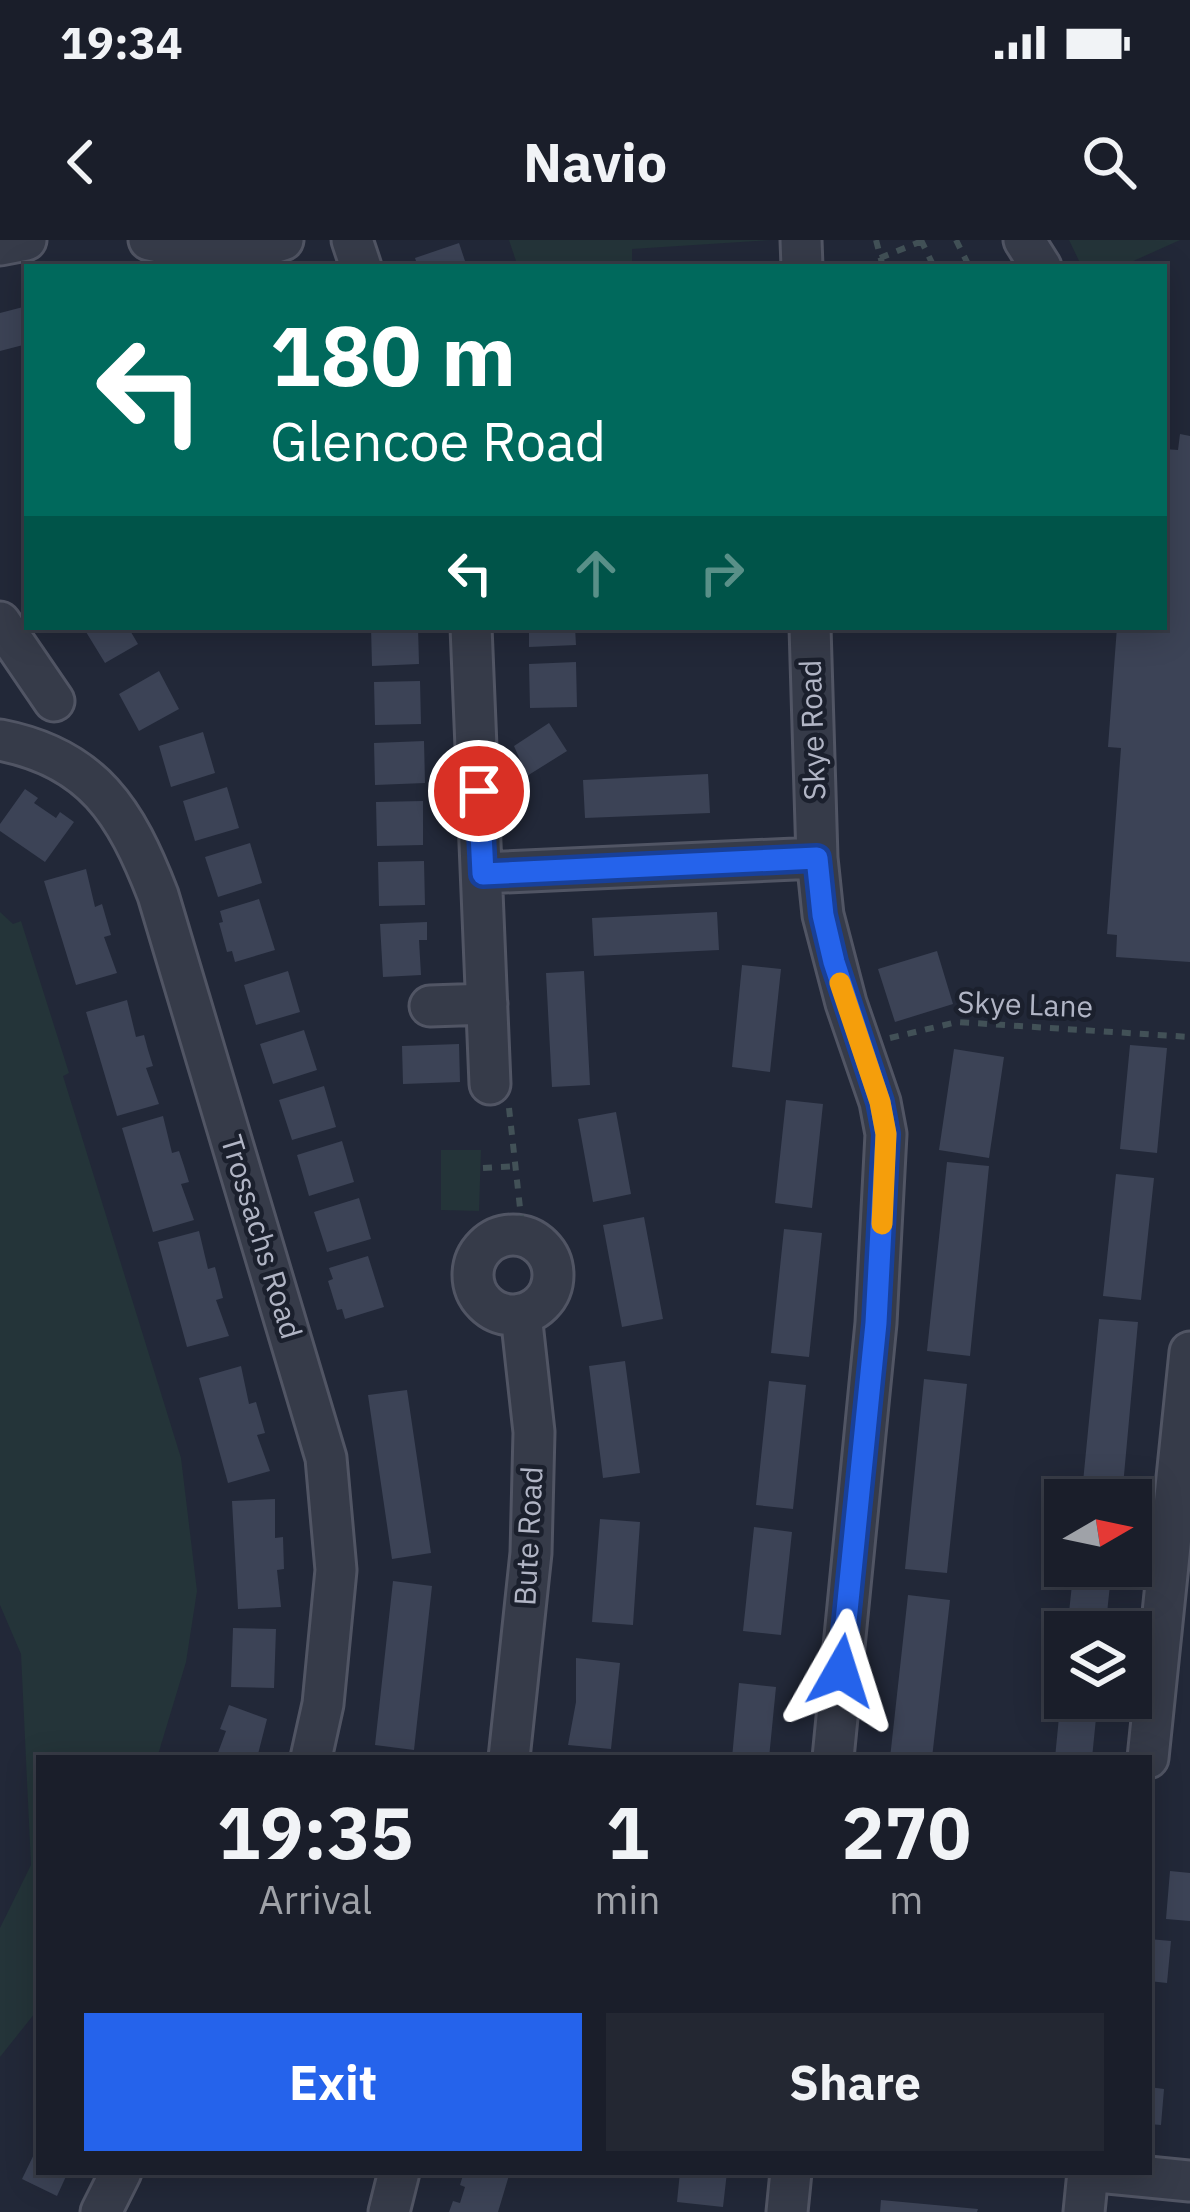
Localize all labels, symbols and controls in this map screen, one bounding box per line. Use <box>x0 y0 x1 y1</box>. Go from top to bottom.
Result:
text: 19:34 <box>60 13 183 71</box>
text: Navio <box>523 127 667 197</box>
icon: back <box>48 129 114 195</box>
icon: search <box>1076 129 1142 195</box>
text: 180 m <box>270 300 516 409</box>
icon: left <box>72 312 228 468</box>
text: Glencoe Road <box>270 406 606 476</box>
icon: left <box>437 540 503 606</box>
icon: ahead <box>563 540 629 606</box>
icon: right <box>689 540 755 606</box>
street label: Skye Road <box>790 659 833 801</box>
pin <box>428 740 530 842</box>
icon: arrive <box>446 758 512 824</box>
street label: Skye Lane <box>956 982 1094 1025</box>
street label: Trossachs Road <box>213 1130 312 1343</box>
street label: Bute Road <box>504 1465 551 1607</box>
north arrow <box>1044 1479 1152 1587</box>
map controls <box>1044 1479 1152 1719</box>
position arrow <box>778 1608 904 1734</box>
button: layers <box>1044 1611 1152 1719</box>
text: 19:35 <box>217 1785 414 1879</box>
text: 1 <box>606 1785 649 1879</box>
text: 270 <box>841 1785 971 1879</box>
text: Arrival <box>258 1874 372 1925</box>
text: min <box>595 1874 660 1925</box>
text: m <box>889 1874 923 1925</box>
button: Exit <box>84 2013 582 2151</box>
button: Share <box>606 2013 1104 2151</box>

